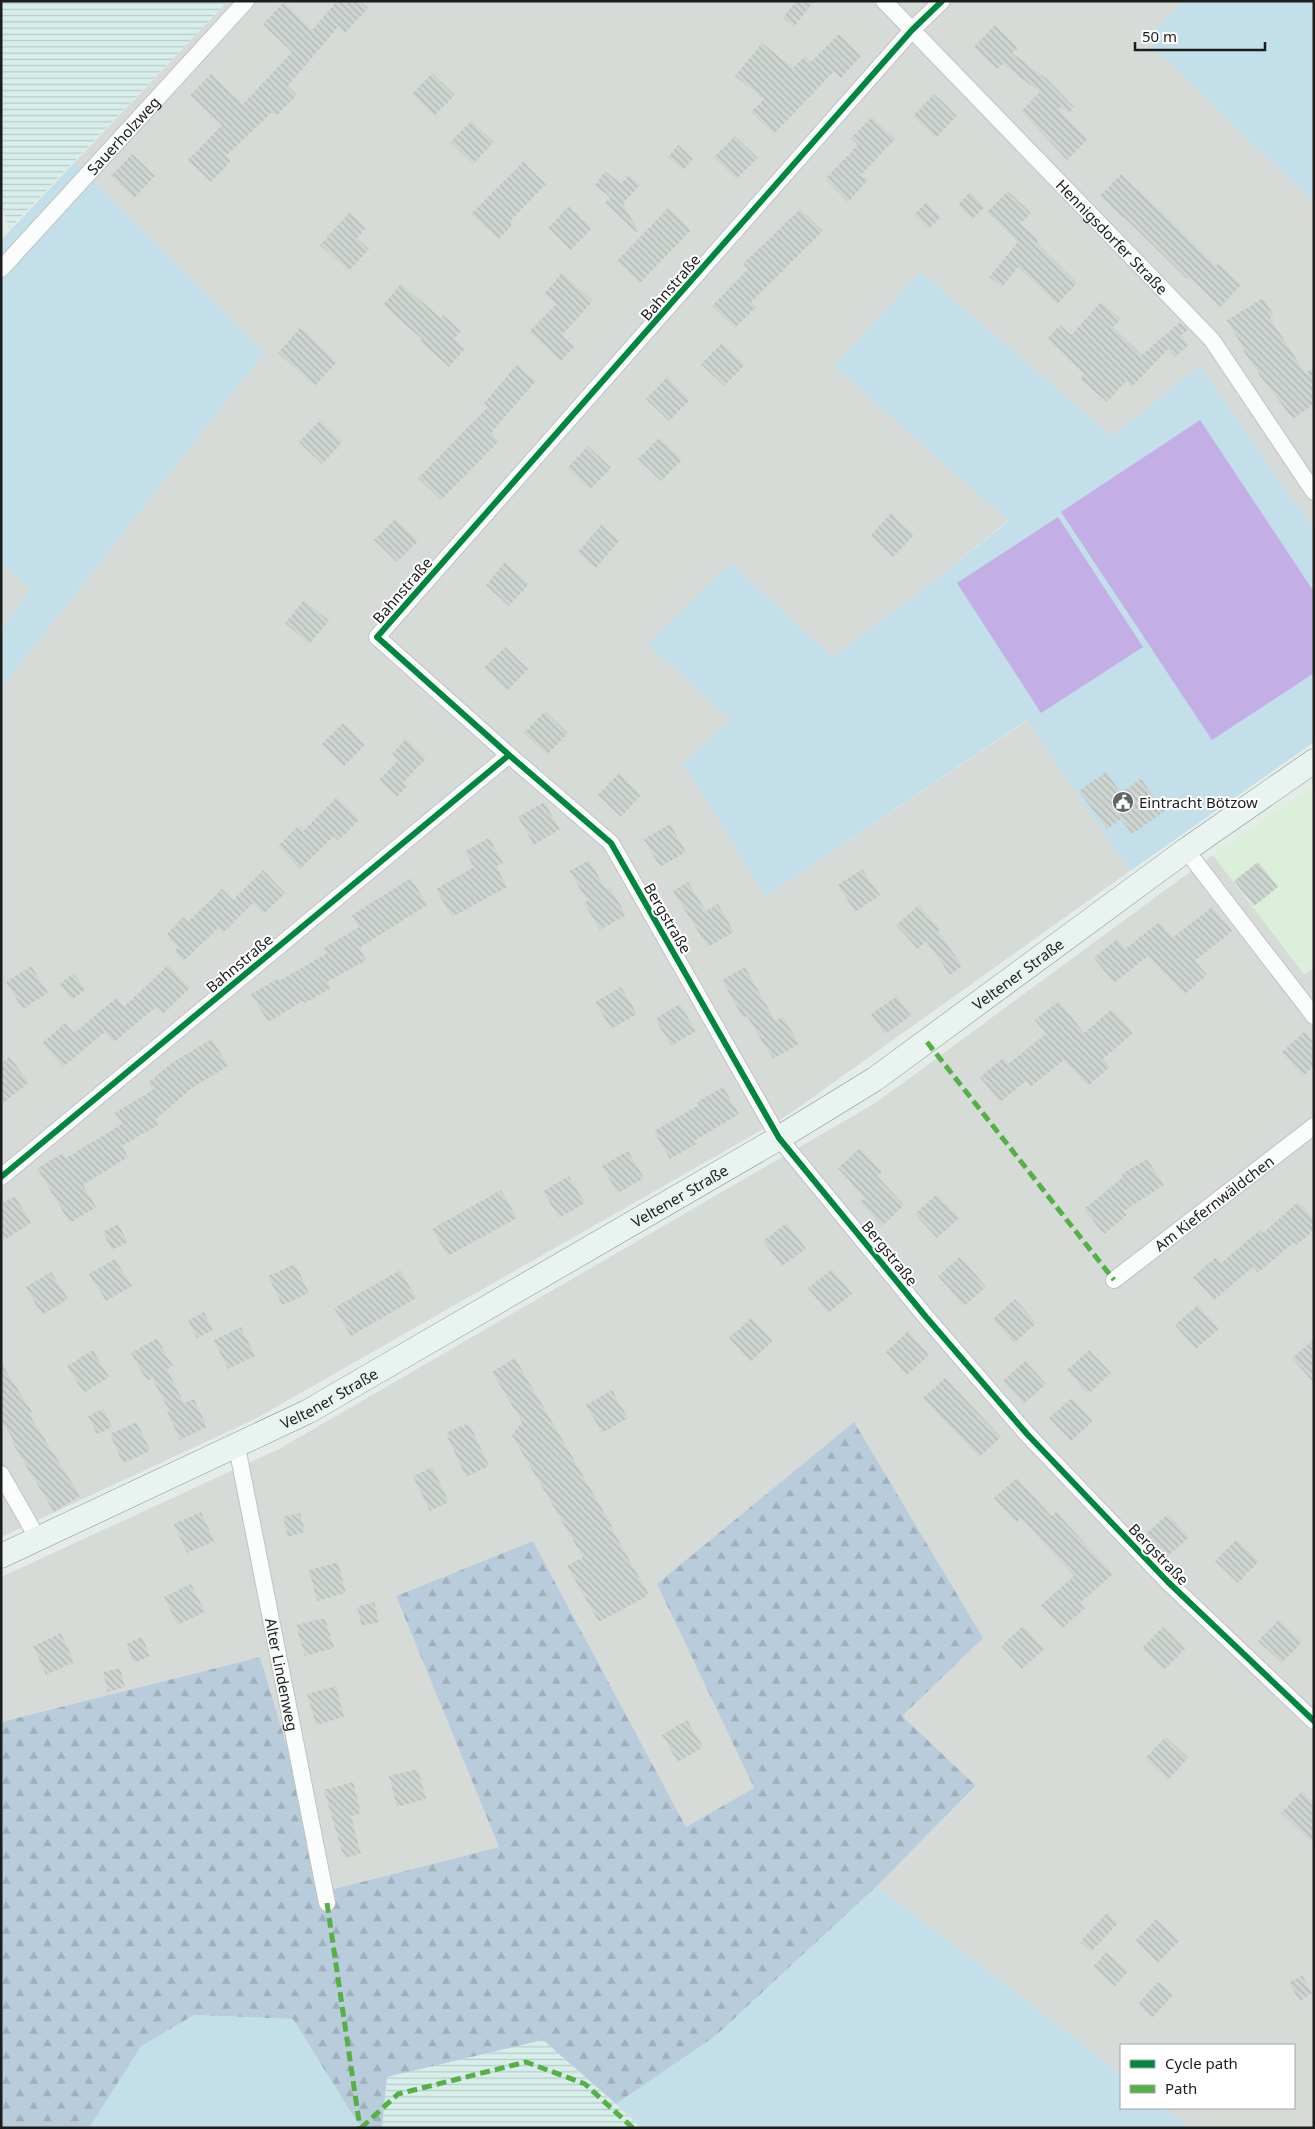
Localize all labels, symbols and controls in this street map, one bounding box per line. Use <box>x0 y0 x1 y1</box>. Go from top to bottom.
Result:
scale bar <box>1135 20 1265 52</box>
text: 50 m <box>1142 26 1177 46</box>
street label: Sauerholzweg <box>82 92 164 179</box>
street label: Hennigsdorfer Straße <box>1052 175 1172 299</box>
street label: Bahnstraße <box>636 250 704 324</box>
street label: Bahnstraße <box>368 553 436 627</box>
public building icon: Eintracht Bötzow <box>1111 790 1135 814</box>
place label: Eintracht Bötzow <box>1139 792 1258 812</box>
street label: Bergstraße <box>640 879 696 957</box>
street label: Bahnstraße <box>201 929 277 997</box>
street label: Veltener Straße <box>968 934 1068 1014</box>
street label: Am Kiefernwäldchen <box>1150 1151 1278 1256</box>
street label: Veltener Straße <box>628 1160 732 1232</box>
street label: Bergstraße <box>858 1216 922 1290</box>
street label: Veltener Straße <box>277 1363 381 1433</box>
street label: Bergstraße <box>1125 1519 1193 1589</box>
street label: Alter Lindenweg <box>261 1616 303 1733</box>
legend <box>1120 2044 1295 2109</box>
text: Cycle path <box>1165 2053 1238 2073</box>
text: Path <box>1165 2078 1197 2098</box>

